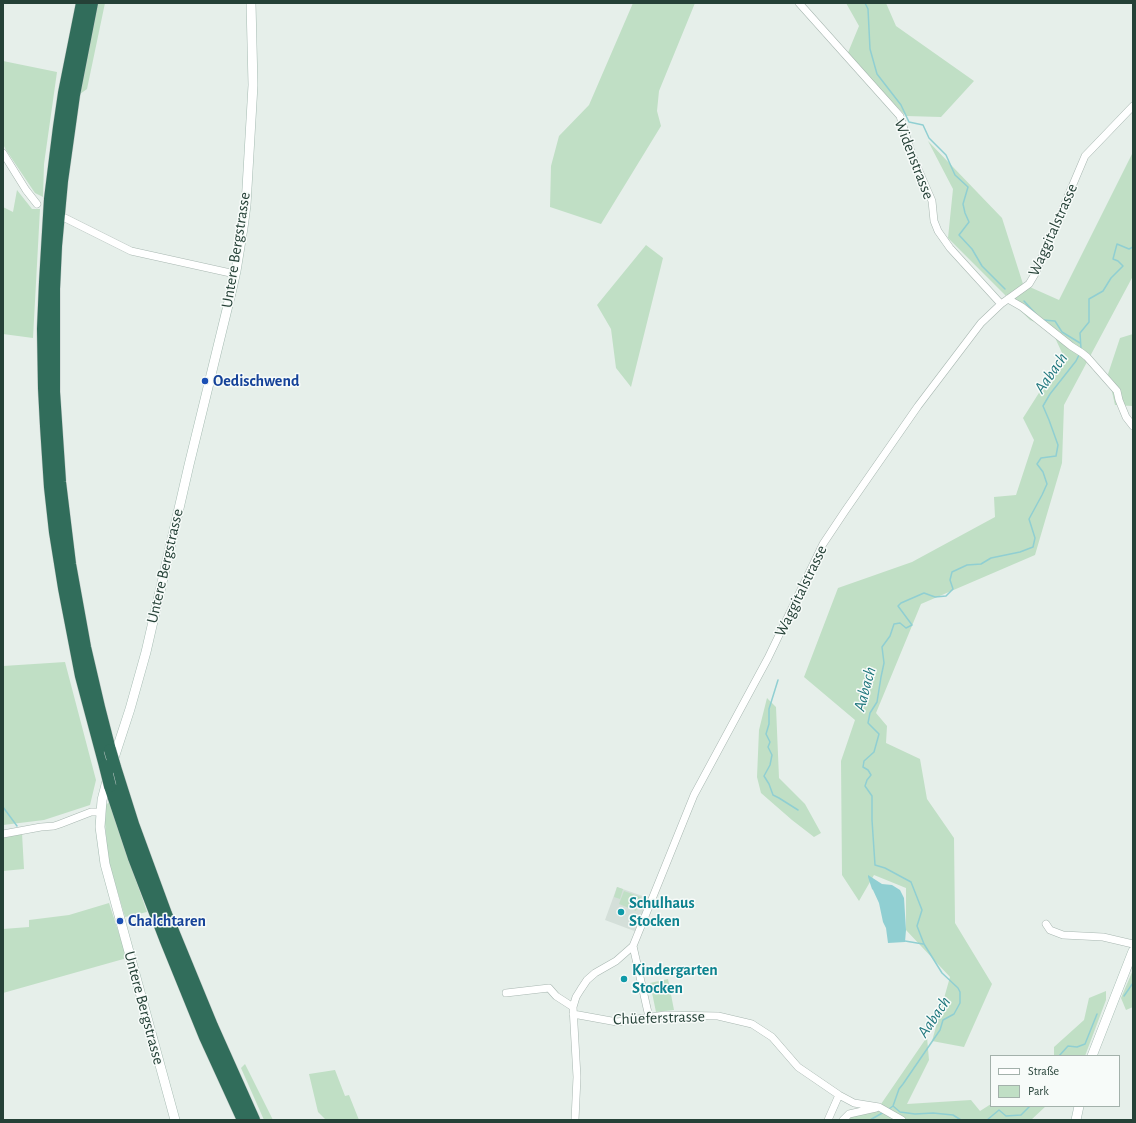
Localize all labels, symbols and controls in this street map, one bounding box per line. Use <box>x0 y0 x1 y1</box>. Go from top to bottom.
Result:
street label: Widenstrasse <box>890 116 938 202</box>
street label: Waggitalstrasse <box>1024 181 1082 279</box>
street label: Untere Bergstrasse <box>217 191 255 309</box>
water label: Aabach <box>1030 349 1072 397</box>
place label: Oedischwend <box>213 371 299 391</box>
marker: Oedischwend <box>200 376 210 386</box>
street label: Untere Bergstrasse <box>143 507 187 625</box>
street label: Waggitalstrasse <box>771 542 831 640</box>
water label: Aabach <box>849 665 881 713</box>
place label: Schulhaus Stocken <box>629 893 695 931</box>
marker: Schulhaus Stocken <box>616 907 626 917</box>
place label: Chalchtaren <box>128 911 206 931</box>
marker: Chalchtaren <box>115 916 125 926</box>
street label: Untere Bergstrasse <box>120 949 168 1067</box>
place label: Kindergarten Stocken <box>632 960 718 998</box>
marker: Kindergarten Stocken <box>619 974 629 984</box>
water label: Aabach <box>913 993 955 1041</box>
street label: Chüeferstrasse <box>613 1007 705 1029</box>
legend <box>990 1055 1120 1107</box>
text: Straße <box>1028 1065 1059 1077</box>
text: Park <box>1028 1085 1049 1097</box>

